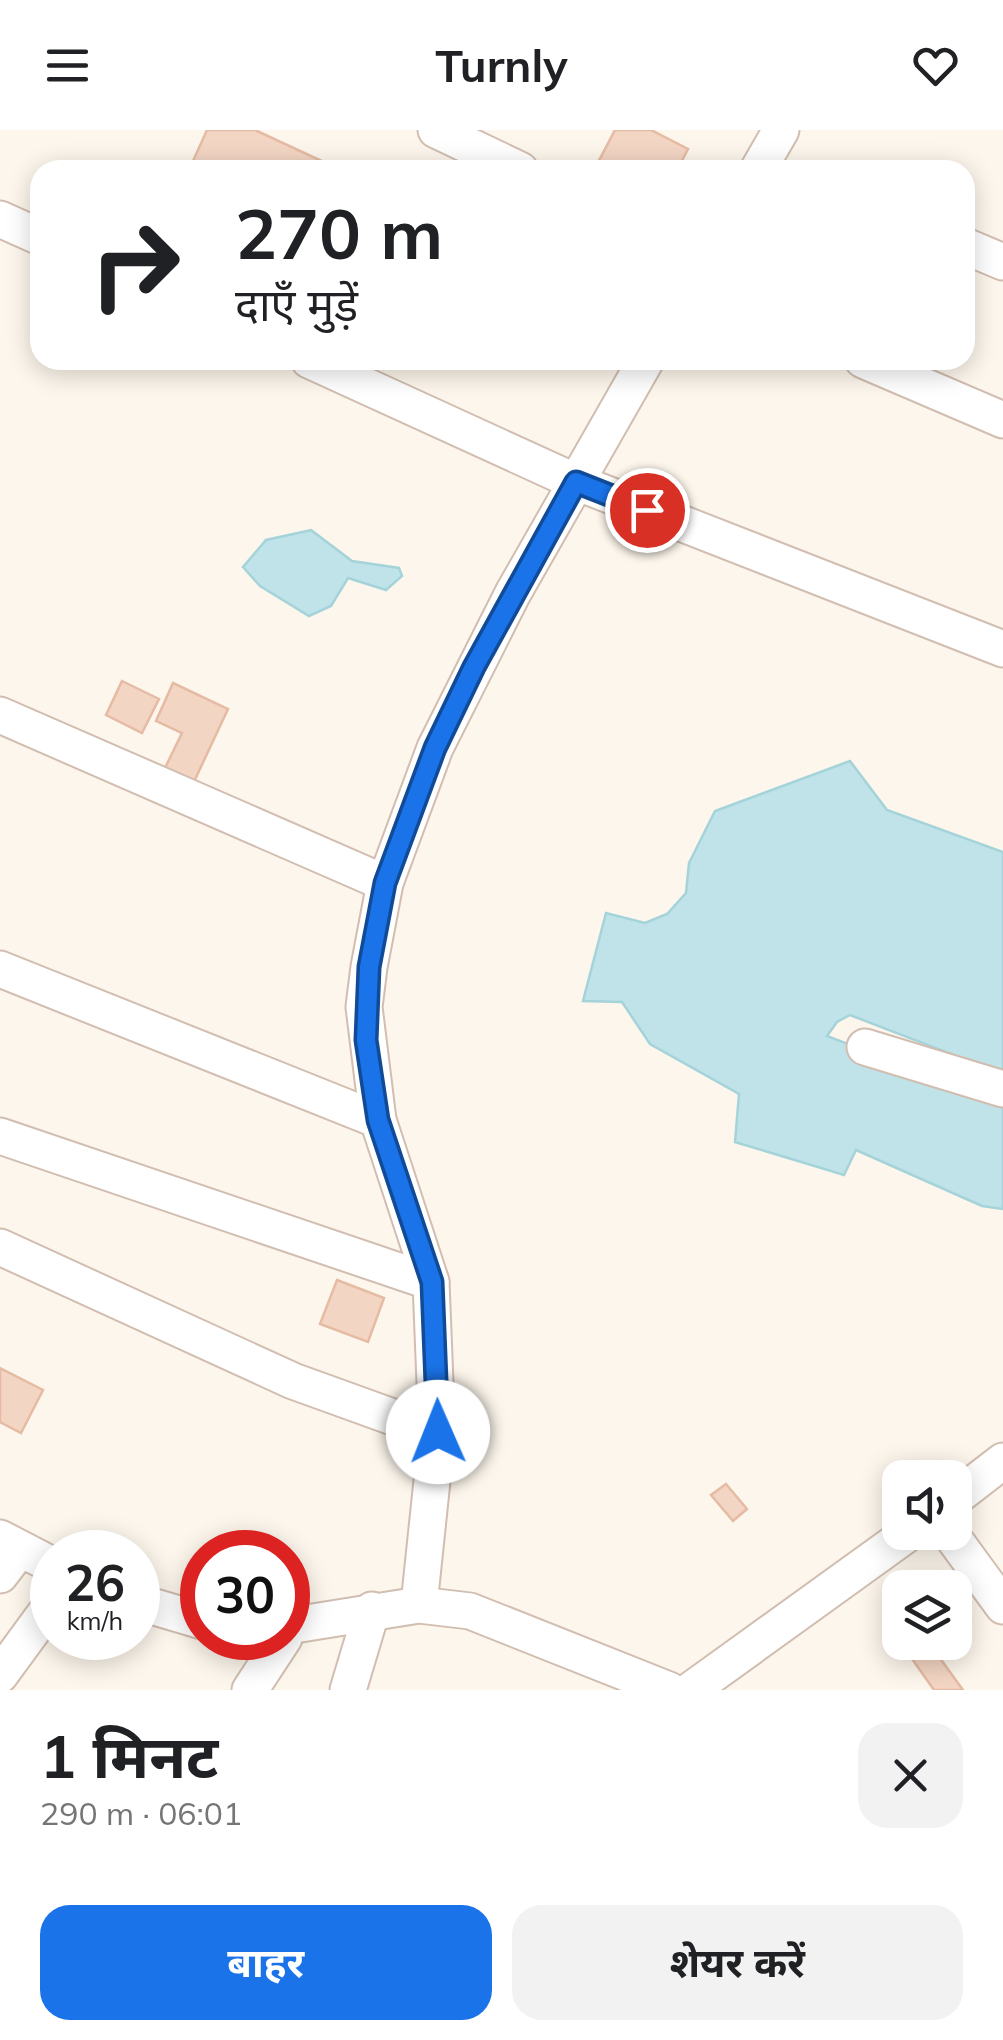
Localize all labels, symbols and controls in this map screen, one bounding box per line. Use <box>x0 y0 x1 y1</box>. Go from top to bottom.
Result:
text: Turnly <box>435 37 568 93</box>
icon: menu <box>40 38 95 93</box>
icon: heart <box>908 38 963 93</box>
text: 270 m <box>235 189 443 277</box>
icon: right <box>70 200 200 330</box>
text: दाएँ मुड़ें <box>235 276 358 332</box>
pin <box>605 468 690 553</box>
icon: arrive <box>620 483 675 538</box>
position arrow <box>386 1380 490 1484</box>
map controls <box>882 1460 972 1660</box>
button: sound <box>882 1460 972 1550</box>
speed limit sign: 30 <box>180 1530 310 1660</box>
text: 26 <box>65 1551 125 1614</box>
button: layers <box>882 1570 972 1660</box>
text: km/h <box>67 1605 123 1636</box>
text: 1 मिनट <box>40 1718 218 1793</box>
button: close <box>858 1723 963 1828</box>
text: 290 m · 06:01 <box>40 1793 242 1833</box>
button: बाहर <box>40 1905 492 2020</box>
button: शेयर करें <box>512 1905 963 2020</box>

